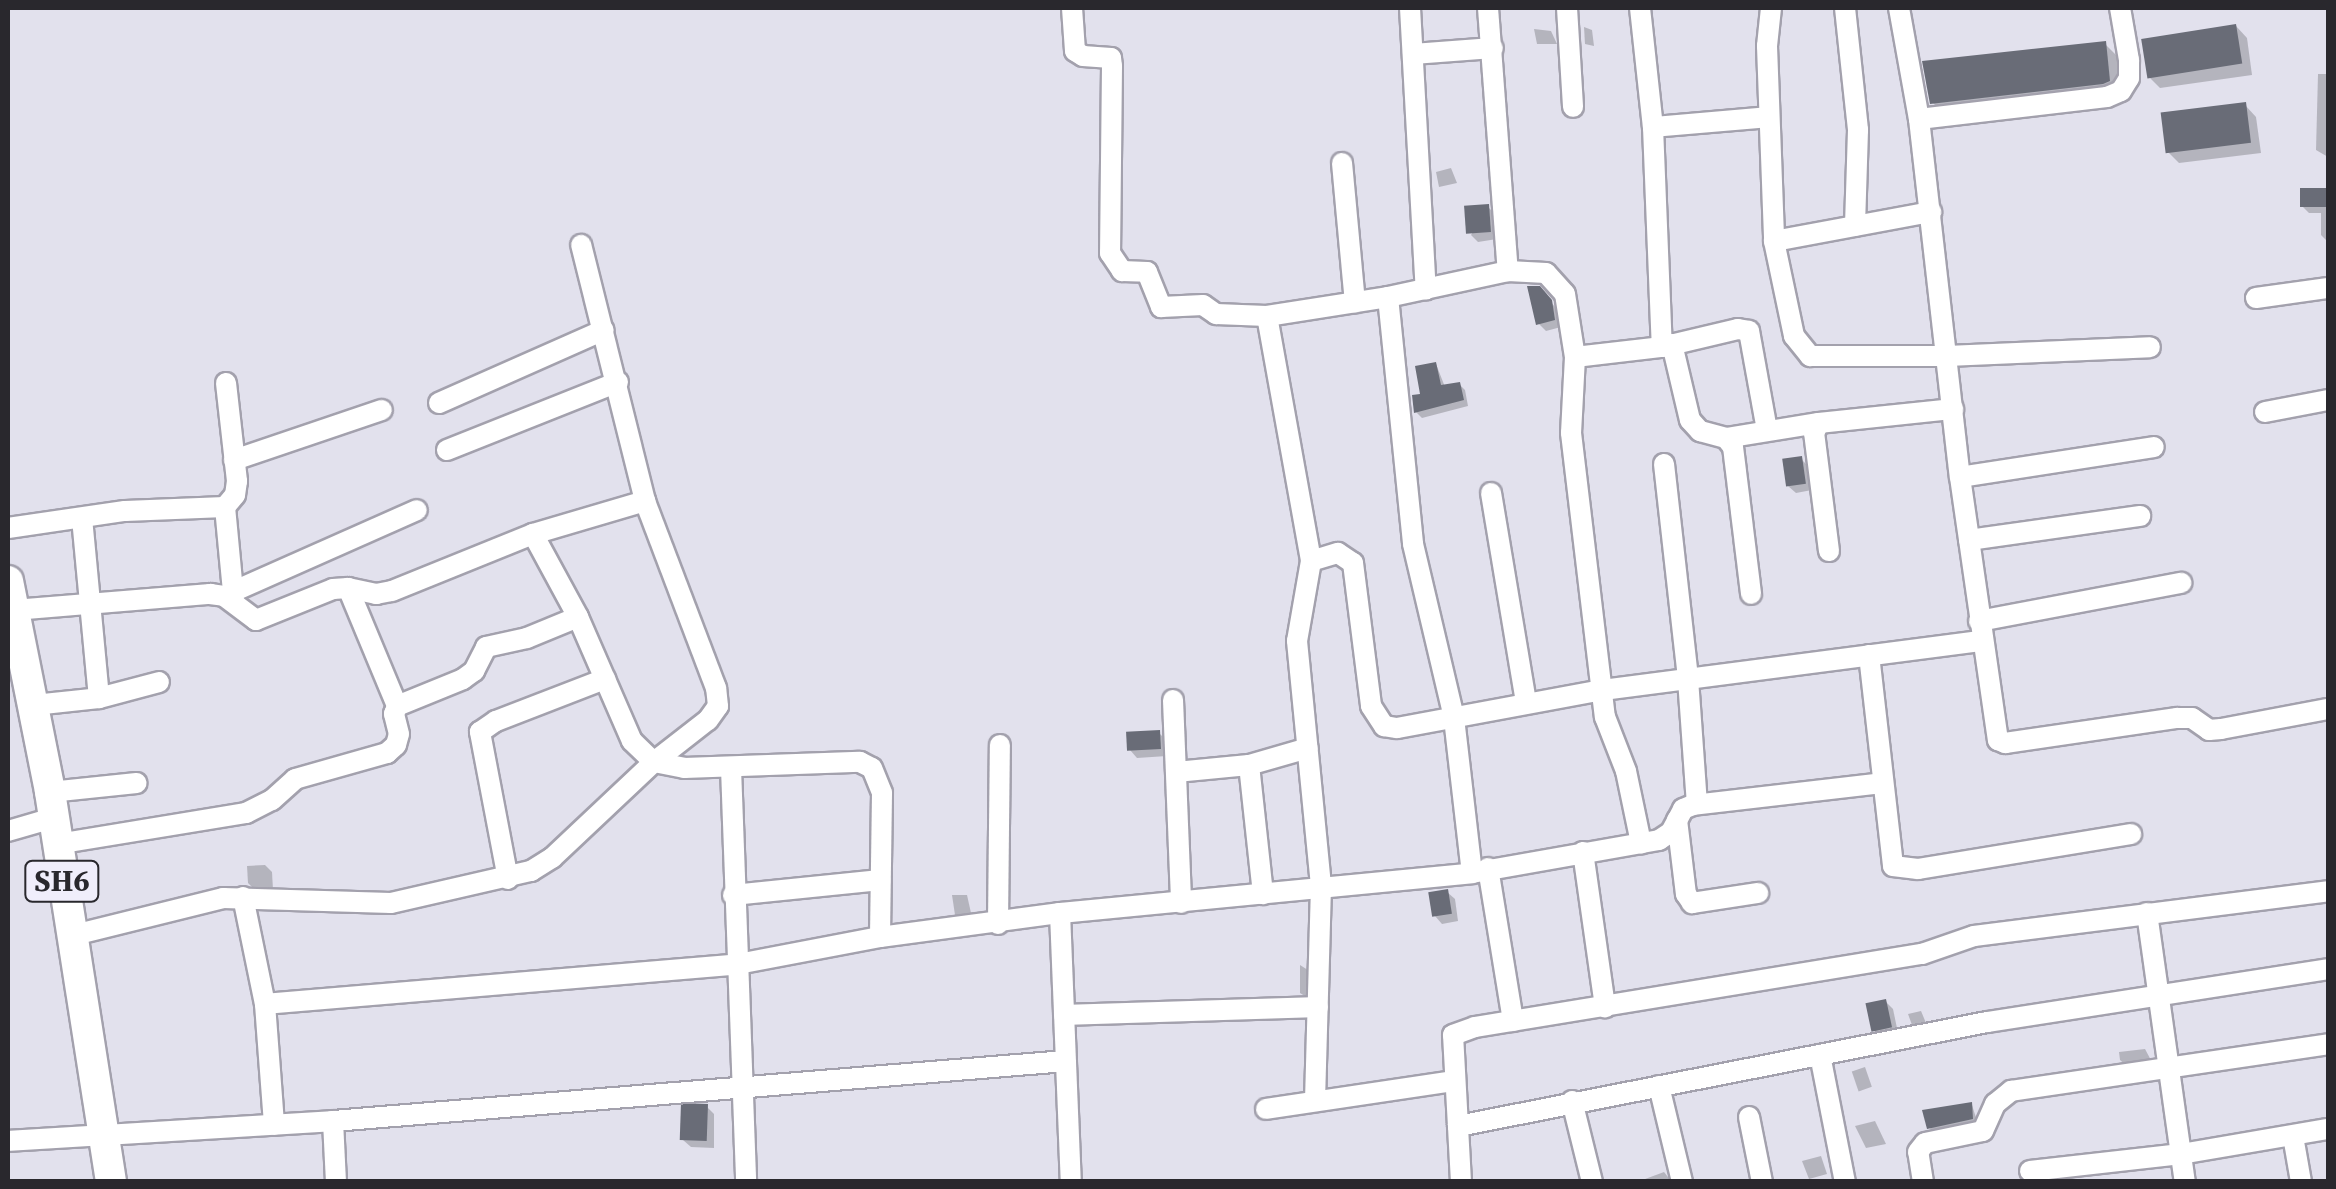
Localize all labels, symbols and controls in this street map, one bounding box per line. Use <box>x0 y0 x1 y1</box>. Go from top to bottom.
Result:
road number: SH6 <box>22 856 102 906</box>

